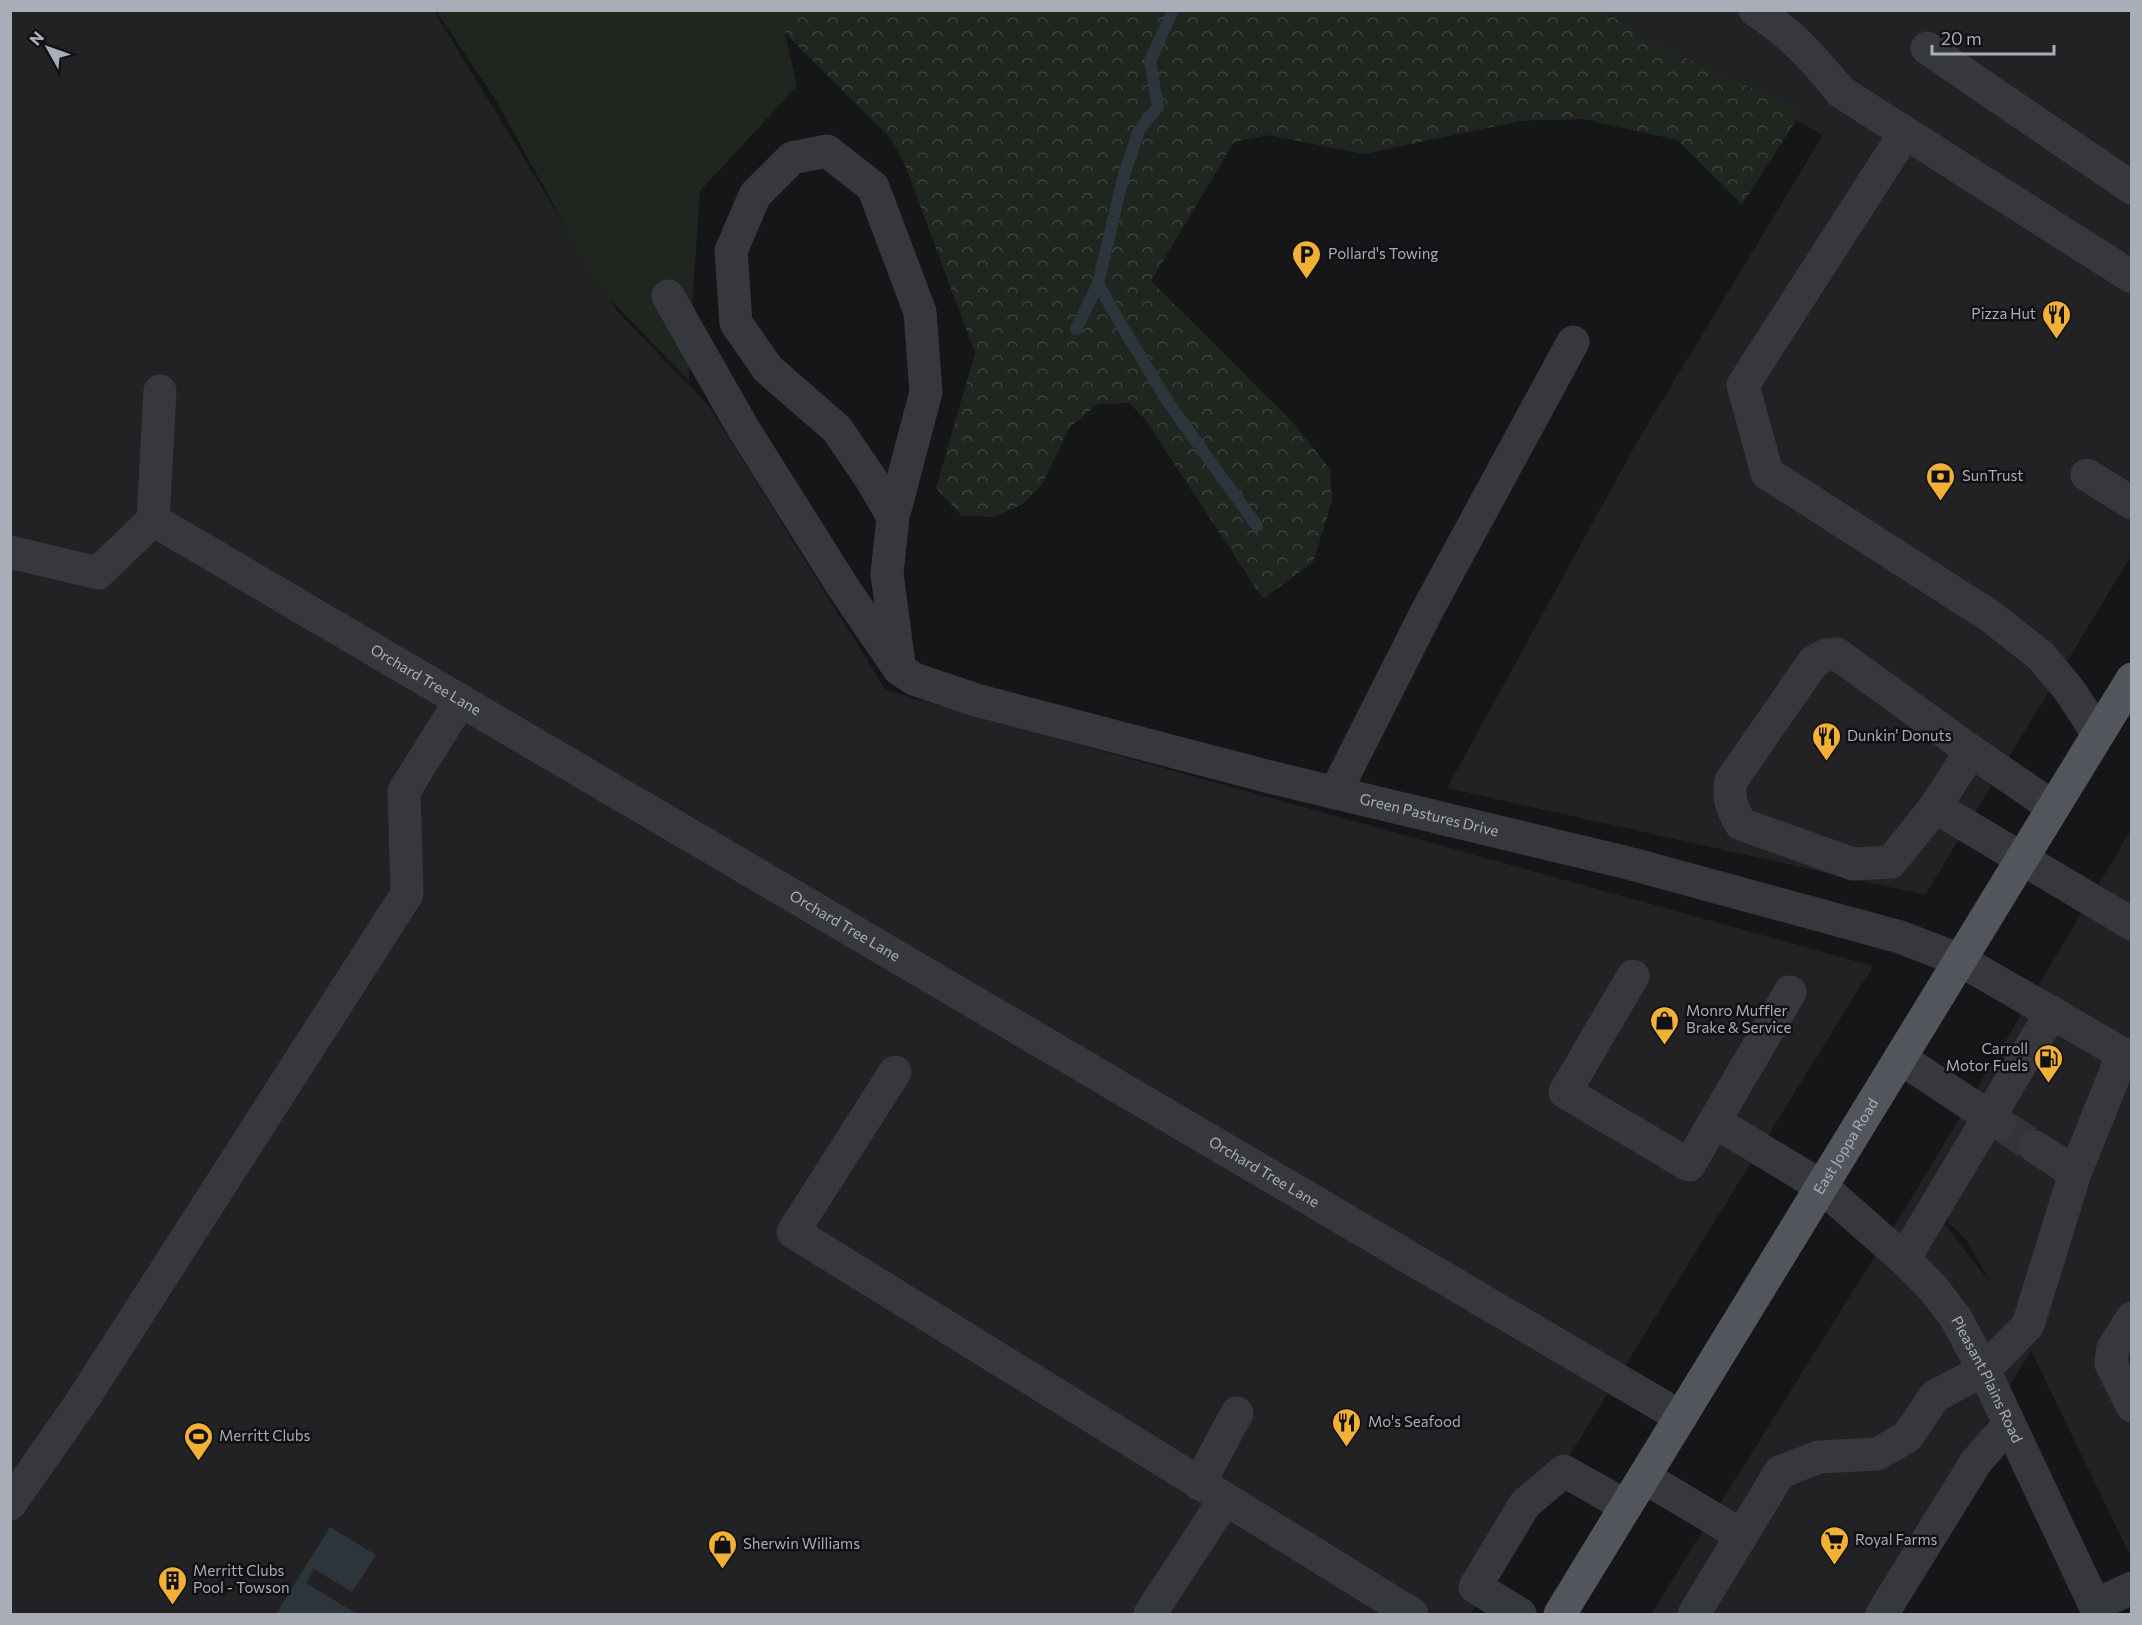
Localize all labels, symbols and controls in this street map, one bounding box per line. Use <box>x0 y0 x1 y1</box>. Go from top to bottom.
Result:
north arrow <box>18 18 78 78</box>
scale bar <box>1932 18 2054 56</box>
text: N <box>25 27 47 49</box>
text: 20 m <box>1941 27 1982 49</box>
parking icon: Pollard's Towing <box>1291 238 1323 280</box>
place label: Pollard's Towing <box>1328 244 1438 262</box>
restaurant icon: Pizza Hut <box>2041 298 2073 340</box>
place label: Pizza Hut <box>1971 304 2036 322</box>
bank icon: SunTrust <box>1925 460 1957 502</box>
place label: SunTrust <box>1962 466 2023 484</box>
street label: Orchard Tree Lane <box>368 640 485 719</box>
restaurant icon: Dunkin' Donuts <box>1810 720 1842 762</box>
place label: Dunkin' Donuts <box>1847 726 1952 744</box>
street label: Green Pastures Drive <box>1358 789 1501 840</box>
street label: Orchard Tree Lane <box>787 886 904 965</box>
place label: Monro Muffler Brake & Service <box>1686 1001 1791 1036</box>
shop icon: Monro Muffler Brake & Service <box>1649 1004 1681 1046</box>
place label: Carroll Motor Fuels <box>1946 1039 2028 1074</box>
fuel station icon: Carroll Motor Fuels <box>2033 1042 2065 1084</box>
street label: East Joppa Road <box>1809 1095 1881 1197</box>
street label: Orchard Tree Lane <box>1206 1132 1323 1211</box>
street label: Pleasant Plains Road <box>1948 1313 2027 1445</box>
restaurant icon: Mo's Seafood <box>1331 1406 1363 1448</box>
place label: Mo's Seafood <box>1368 1412 1461 1430</box>
sports icon: Merritt Clubs <box>182 1420 214 1462</box>
place label: Merritt Clubs <box>219 1426 310 1444</box>
supermarket icon: Royal Farms <box>1818 1524 1850 1566</box>
shop icon: Sherwin Williams <box>706 1528 738 1570</box>
place label: Royal Farms <box>1855 1530 1938 1548</box>
place label: Sherwin Williams <box>743 1534 860 1552</box>
place label: Merritt Clubs Pool - Towson <box>193 1561 289 1596</box>
building icon: Merritt Clubs Pool - Towson <box>156 1564 188 1606</box>

